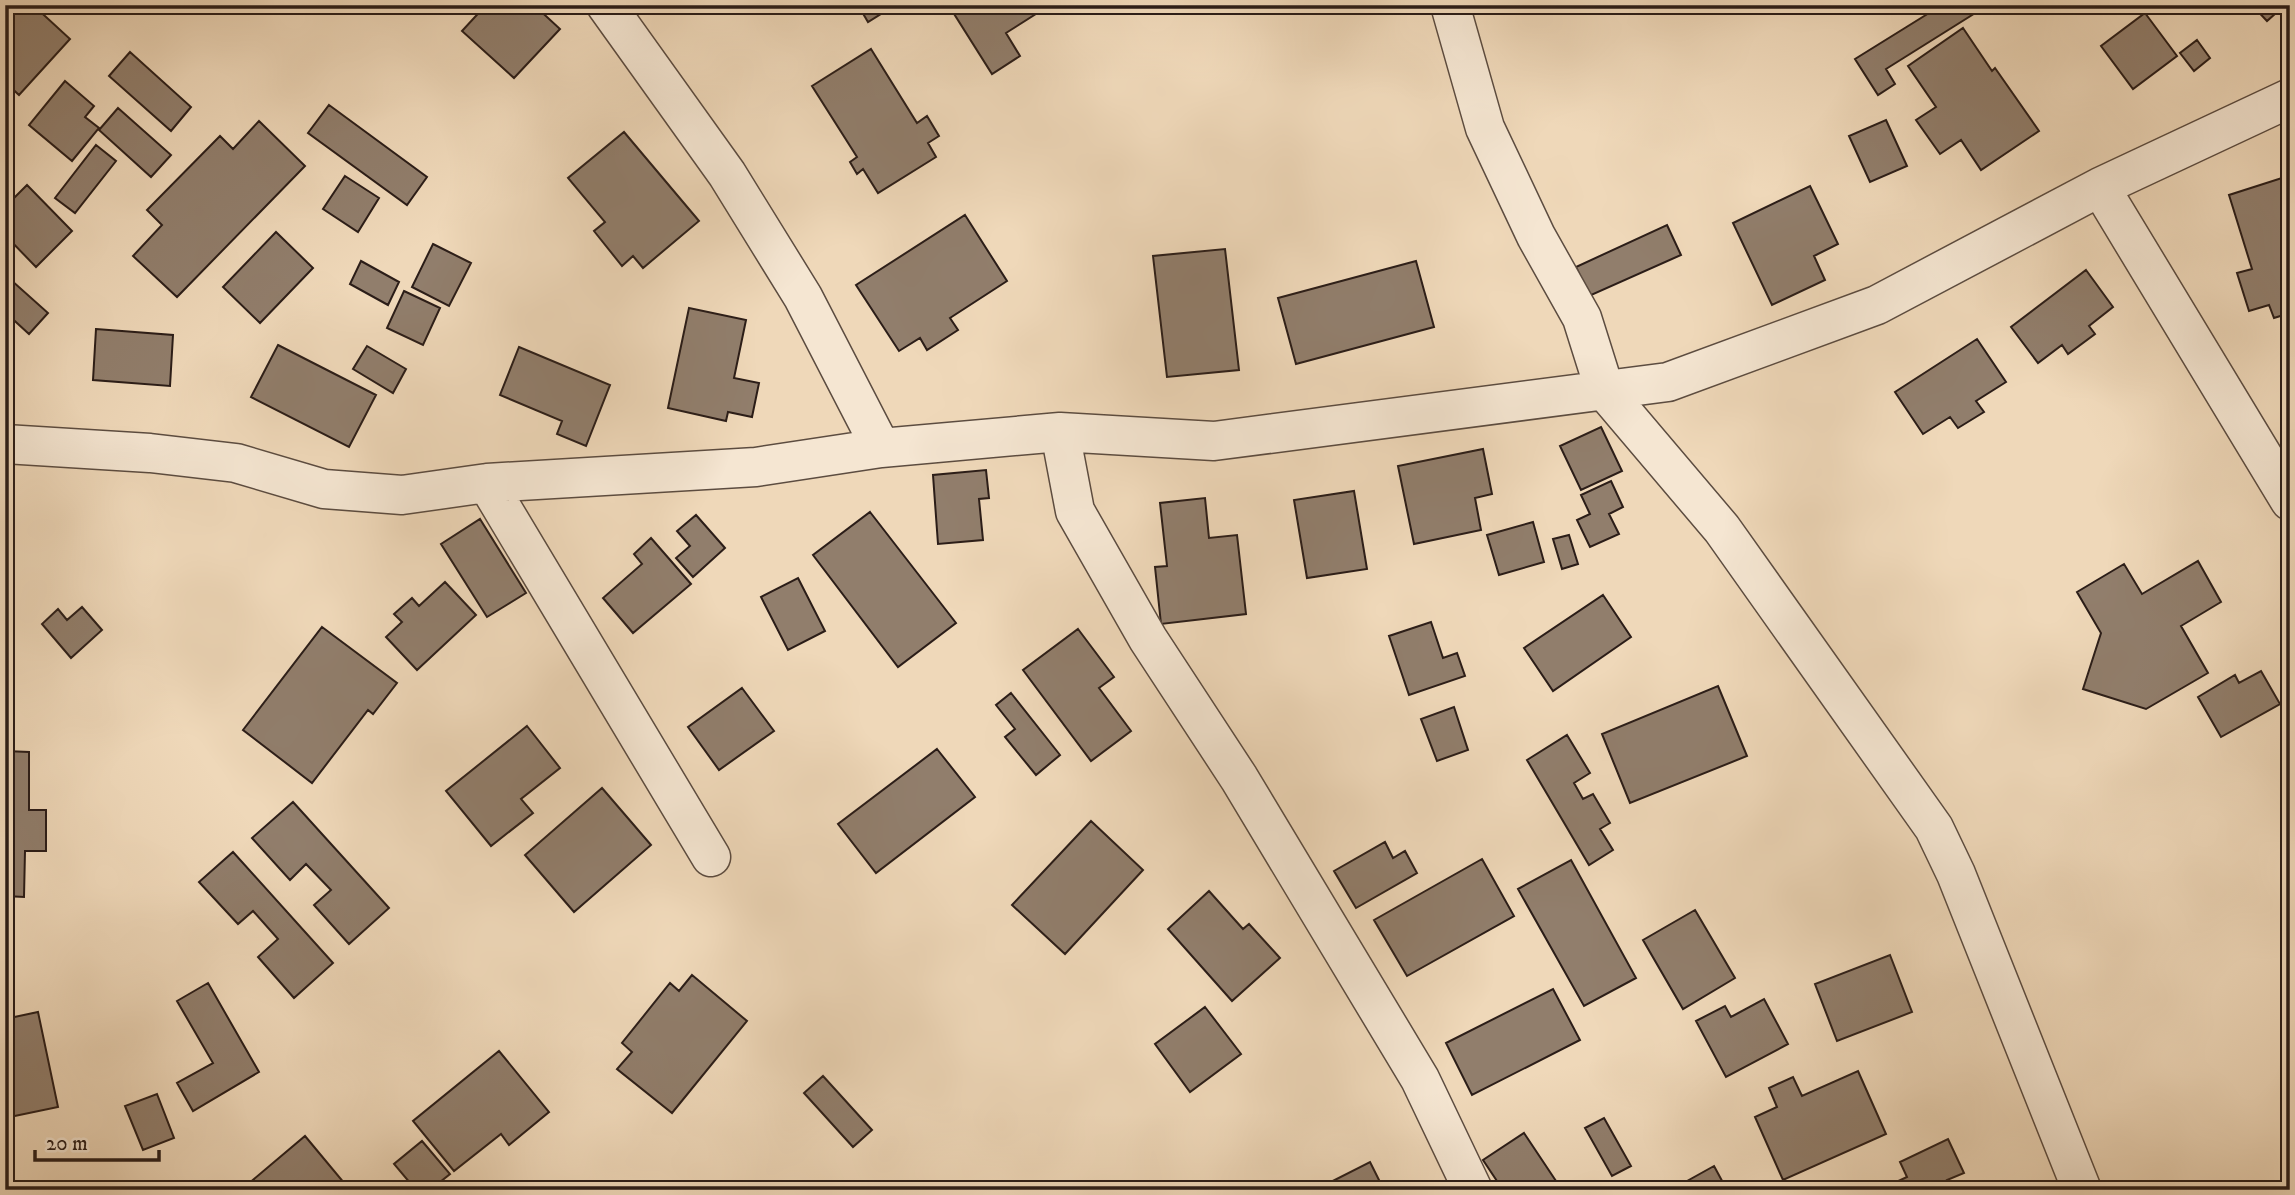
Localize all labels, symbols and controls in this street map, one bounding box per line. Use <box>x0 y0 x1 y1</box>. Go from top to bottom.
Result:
scale bar <box>35 1118 159 1162</box>
text: 20 m <box>46 1131 88 1157</box>

